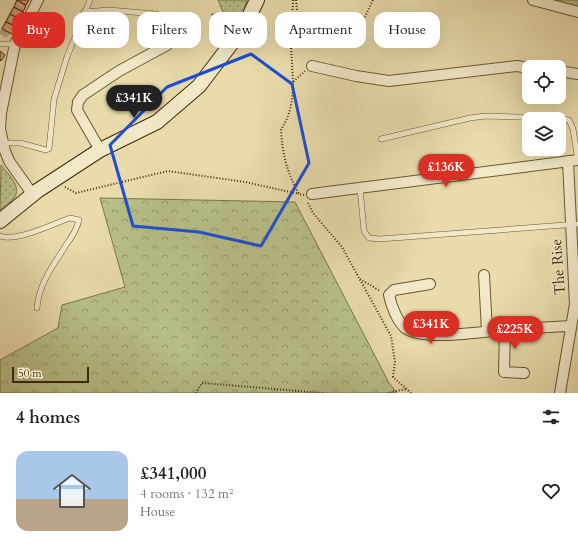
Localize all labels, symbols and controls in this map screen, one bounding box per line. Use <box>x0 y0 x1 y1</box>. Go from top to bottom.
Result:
chip: Buy <box>12 12 65 48</box>
chip: Rent <box>73 12 129 48</box>
chip: Filters <box>137 12 201 48</box>
chip: New <box>209 12 267 48</box>
chip: Apartment <box>275 12 366 48</box>
chip: House <box>374 12 440 48</box>
map controls <box>522 60 566 156</box>
button: locate <box>522 60 566 104</box>
pin: £341K <box>106 85 162 119</box>
text: £341K <box>115 89 153 107</box>
button: layers <box>522 112 566 156</box>
pin: £136K <box>418 154 474 188</box>
text: £136K <box>427 158 465 176</box>
street label: The Rise <box>546 238 570 296</box>
pin: £341K <box>403 311 459 345</box>
text: £341K <box>412 315 450 333</box>
pin: £225K <box>487 316 543 350</box>
text: £225K <box>496 320 534 338</box>
scale bar <box>12 365 89 384</box>
text: 50 m <box>18 366 42 381</box>
text: 4 homes <box>16 406 80 429</box>
icon: filters <box>540 406 562 428</box>
text: £341,000 <box>140 462 206 485</box>
icon: home <box>48 467 96 515</box>
icon: heart <box>540 480 562 502</box>
text: 4 rooms · 132 m² <box>140 485 233 503</box>
text: House <box>140 503 175 521</box>

